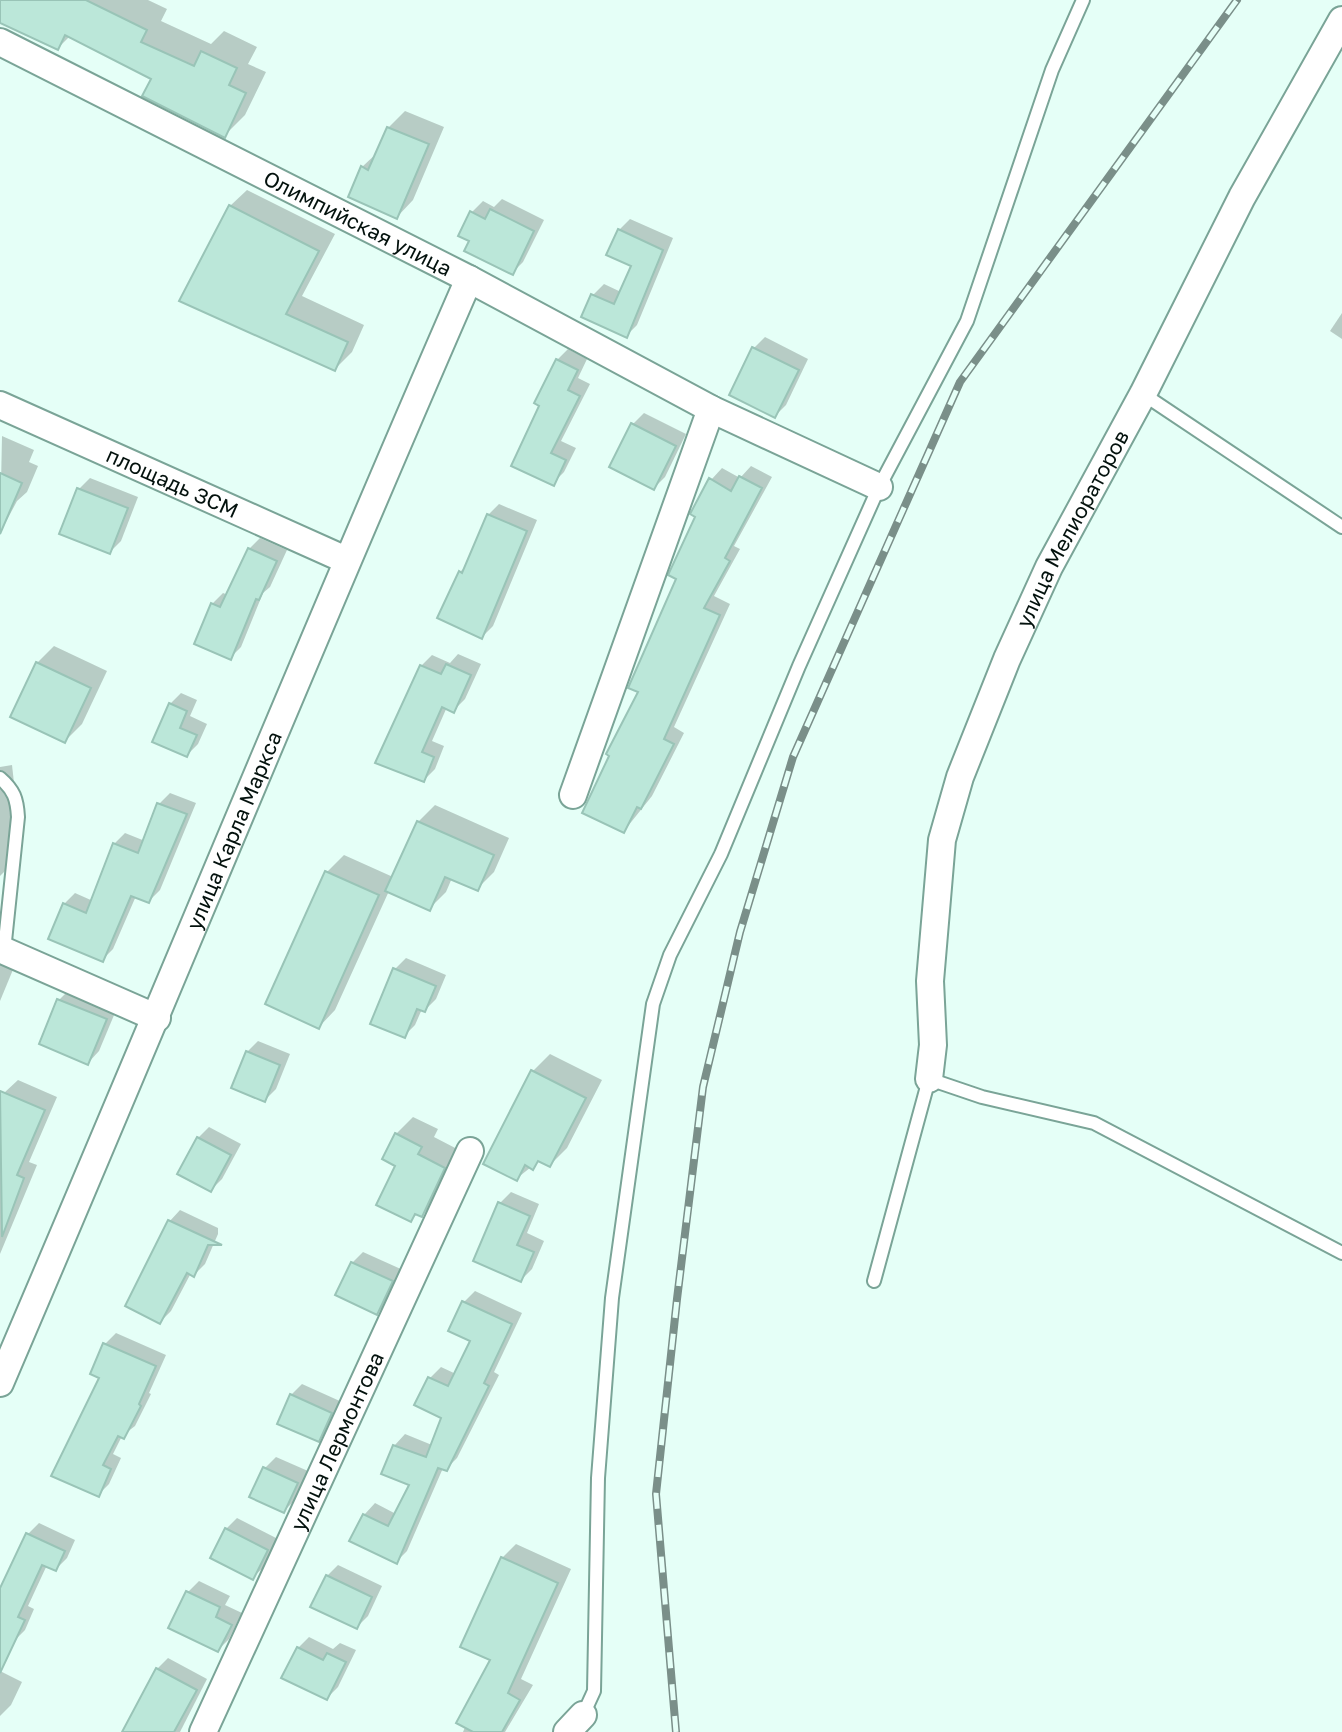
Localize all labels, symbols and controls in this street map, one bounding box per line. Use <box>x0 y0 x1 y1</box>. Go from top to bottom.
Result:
street label: Олимпийская улица <box>259 164 456 281</box>
street label: улица Мелиораторов <box>1010 425 1134 632</box>
street label: площадь ЗСМ <box>102 441 243 523</box>
street label: улица Карла Маркса <box>180 727 287 934</box>
street label: улица Лермонтова <box>284 1348 389 1535</box>

